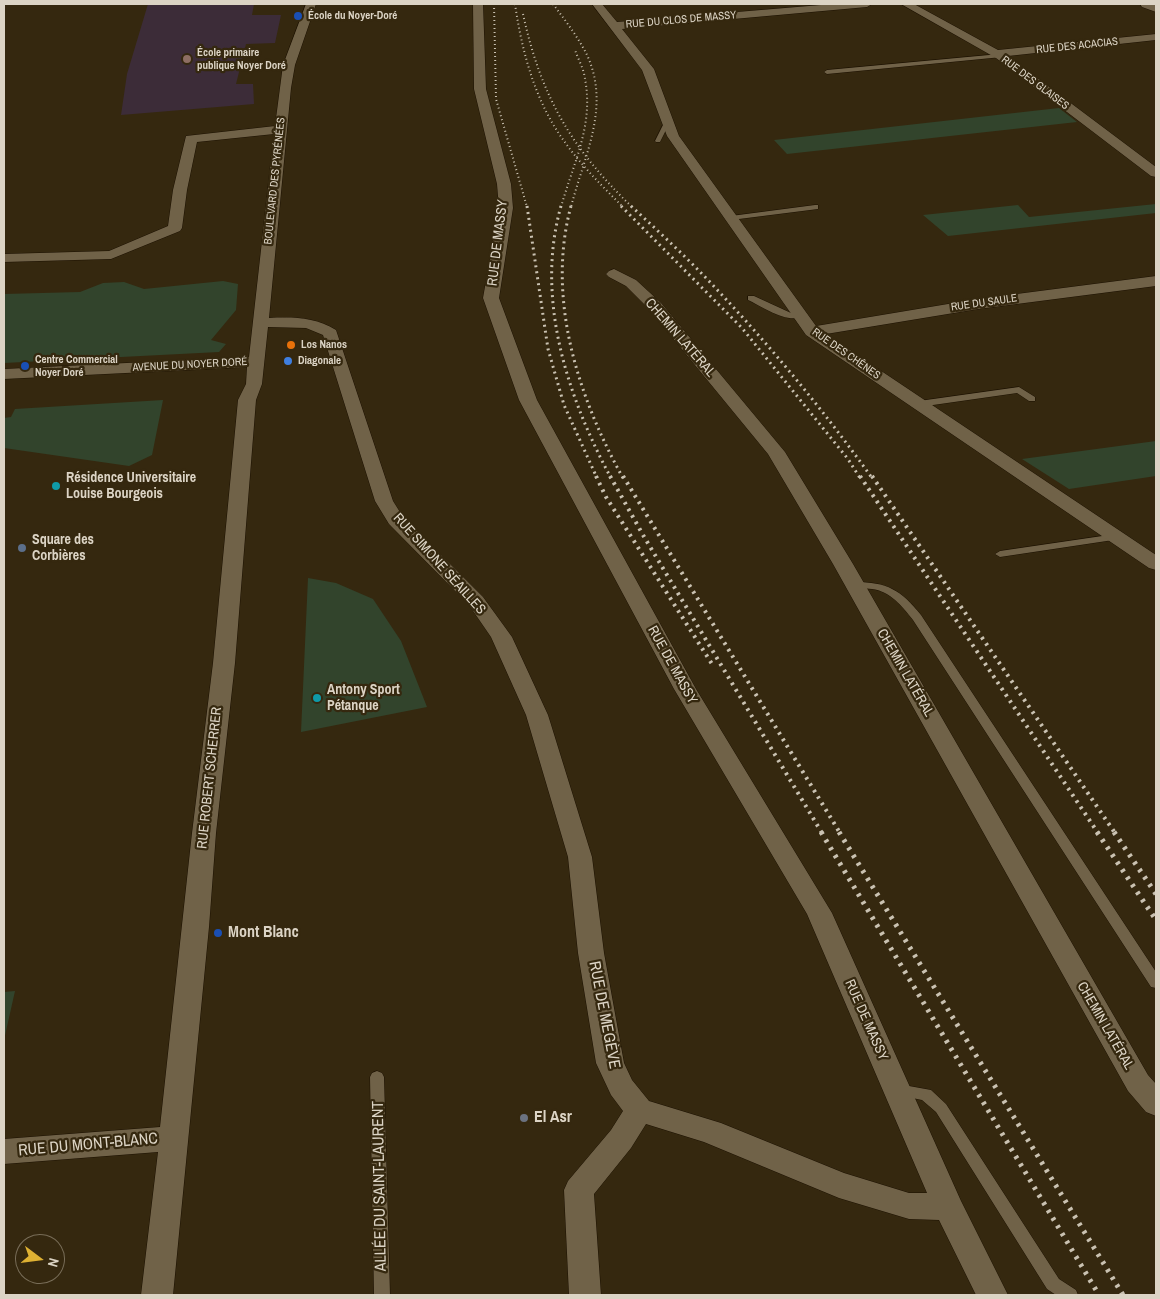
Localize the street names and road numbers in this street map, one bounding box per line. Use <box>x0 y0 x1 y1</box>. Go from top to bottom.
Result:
street label: RUE DU CLOS DE MASSY <box>625 9 737 31</box>
street label: RUE DES ACACIAS <box>1035 35 1119 57</box>
street label: RUE DES GLAISES <box>999 53 1071 113</box>
street label: BOULEVARD DES PYRÉNÉES <box>262 117 288 245</box>
street label: RUE DE MASSY <box>484 199 512 287</box>
street label: RUE DU SAULE <box>950 292 1018 314</box>
street label: CHEMIN LATÉRAL <box>641 295 719 381</box>
street label: RUE DES CHÊNES <box>809 326 883 382</box>
street label: AVENUE DU NOYER DORÉ <box>132 355 248 375</box>
street label: RUE SIMONE SÉAILLES <box>389 510 489 618</box>
street label: RUE DE MASSY <box>644 623 700 707</box>
street label: CHEMIN LATÉRAL <box>873 626 937 720</box>
street label: RUE ROBERT SCHERRER <box>194 706 226 850</box>
street label: RUE DE MEGÈVE <box>584 959 624 1071</box>
street label: RUE DE MASSY <box>841 977 891 1063</box>
street label: CHEMIN LATÉRAL <box>1073 979 1137 1073</box>
street label: ALLÉE DU SAINT-LAURENT <box>369 1101 391 1271</box>
street label: RUE DU MONT-BLANC <box>17 1129 159 1161</box>

